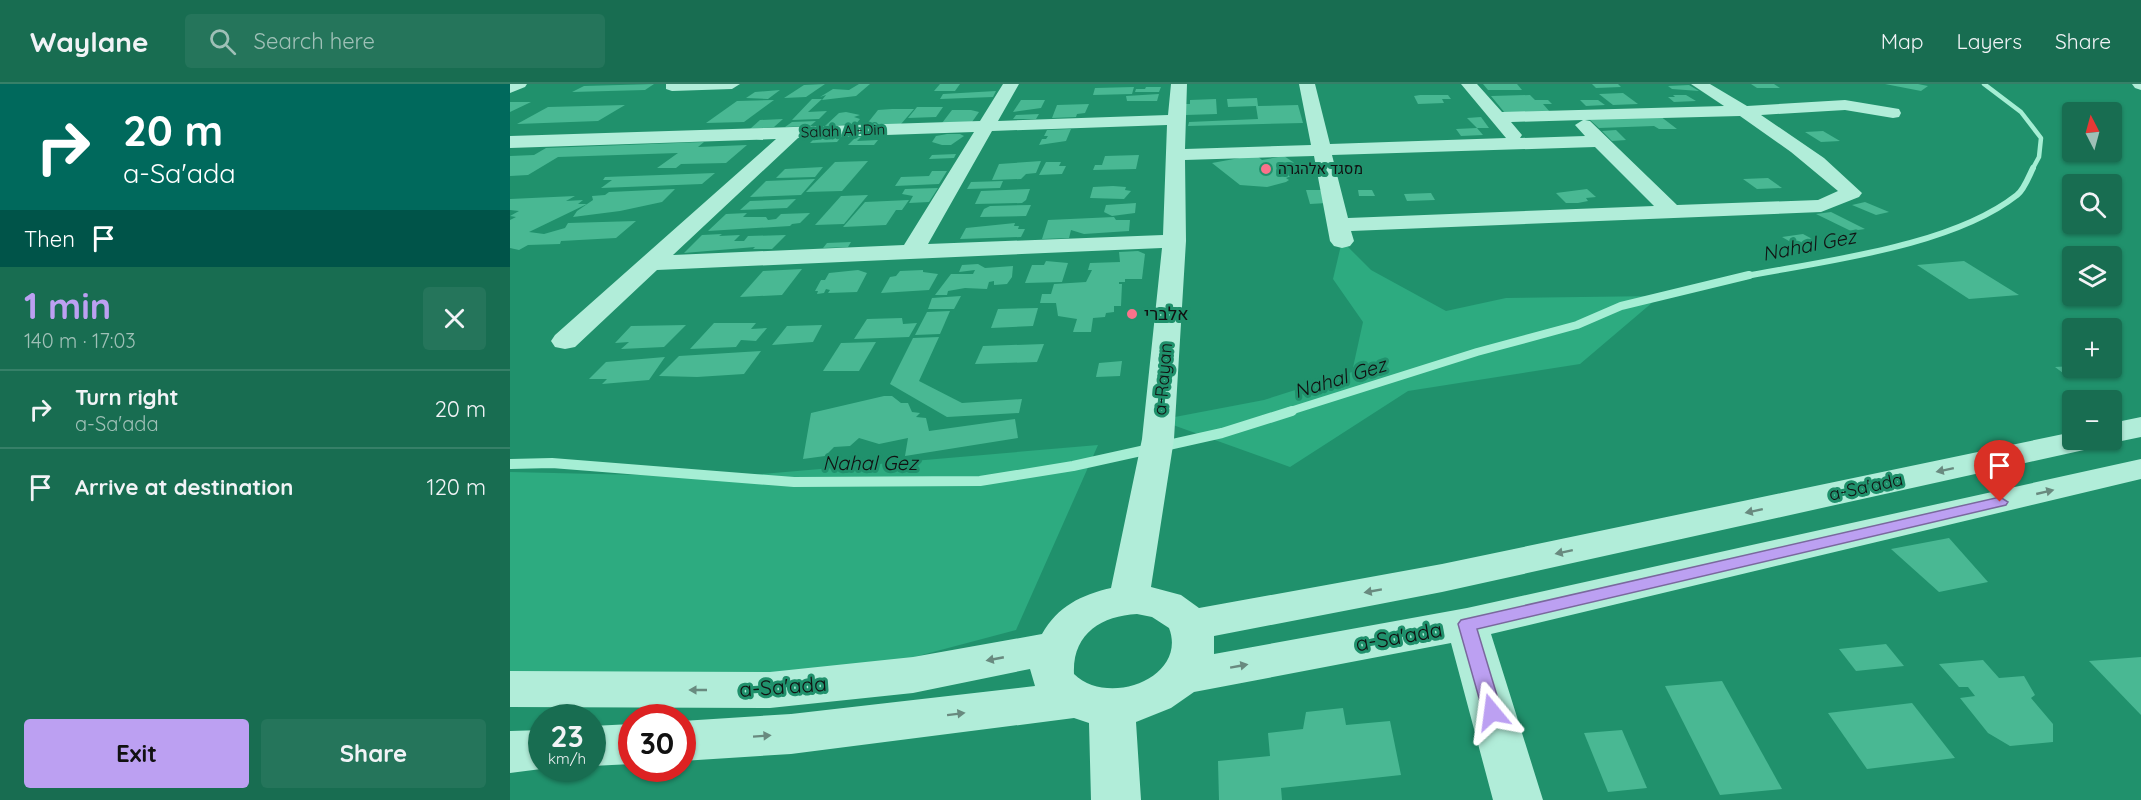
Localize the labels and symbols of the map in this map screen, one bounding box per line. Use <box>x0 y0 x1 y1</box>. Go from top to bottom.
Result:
north arrow <box>2062 102 2122 162</box>
street label: Salah Al-Din <box>800 120 885 141</box>
place label: מסגד אלהגרה <box>1278 159 1363 178</box>
marker: מסגד אלהגרה <box>1259 162 1273 176</box>
water label: Nahal Gez <box>1760 223 1860 266</box>
place label: אלברי <box>1144 302 1189 325</box>
marker: אלברי <box>1125 307 1139 321</box>
street label: a-Rayan <box>1148 342 1177 416</box>
water label: Nahal Gez <box>1291 351 1391 403</box>
pin <box>1974 440 2025 502</box>
water label: Nahal Gez <box>823 450 920 475</box>
one-way arrow <box>1936 465 1954 475</box>
street label: a-Sa'ada <box>1827 467 1905 506</box>
one-way arrow <box>2036 486 2054 496</box>
one-way arrow <box>1745 507 1764 516</box>
one-way arrow <box>1554 548 1573 557</box>
one-way arrow <box>1363 587 1382 596</box>
street label: a-Sa'ada <box>1353 616 1444 656</box>
one-way arrow <box>986 655 1005 664</box>
one-way arrow <box>1229 661 1248 670</box>
street label: a-Sa'ada <box>738 670 828 702</box>
position arrow <box>1460 680 1524 744</box>
one-way arrow <box>688 685 707 695</box>
speed limit sign: 30 <box>618 704 696 782</box>
one-way arrow <box>946 709 965 719</box>
one-way arrow <box>752 731 771 741</box>

